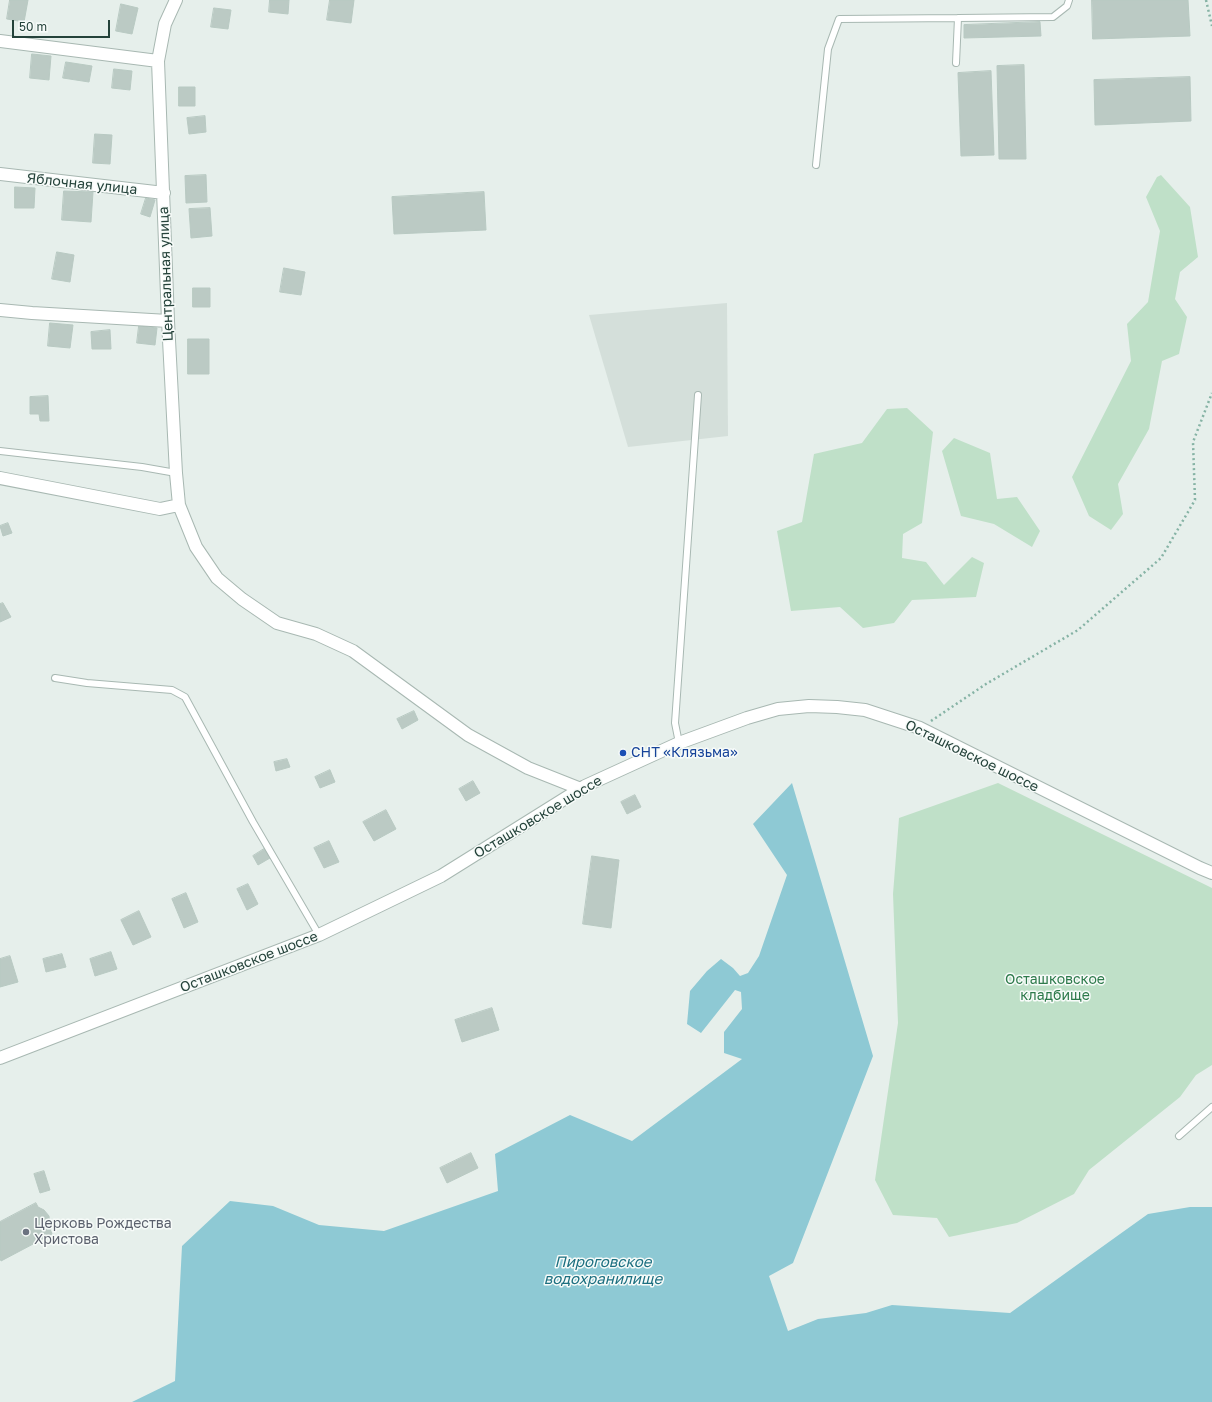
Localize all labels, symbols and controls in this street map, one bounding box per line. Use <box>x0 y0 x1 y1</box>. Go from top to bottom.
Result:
scale bar <box>14 12 112 38</box>
text: 50 m <box>19 19 47 34</box>
street label: Яблочная улица <box>26 170 138 198</box>
street label: Центральная улица <box>155 206 177 342</box>
street label: Осташковское шоссе <box>903 716 1041 796</box>
place label: СНТ «Клязьма» <box>631 745 738 761</box>
marker: СНТ «Клязьма» <box>618 748 628 758</box>
street label: Осташковское шоссе <box>471 772 605 862</box>
street label: Осташковское шоссе <box>178 928 320 996</box>
park label: Осташковское кладбище <box>1005 972 1105 1004</box>
place label: Церковь Рождества Христова <box>34 1216 172 1248</box>
marker: Церковь Рождества Христова <box>21 1227 31 1237</box>
water label: Пироговское водохранилище <box>544 1253 662 1288</box>

